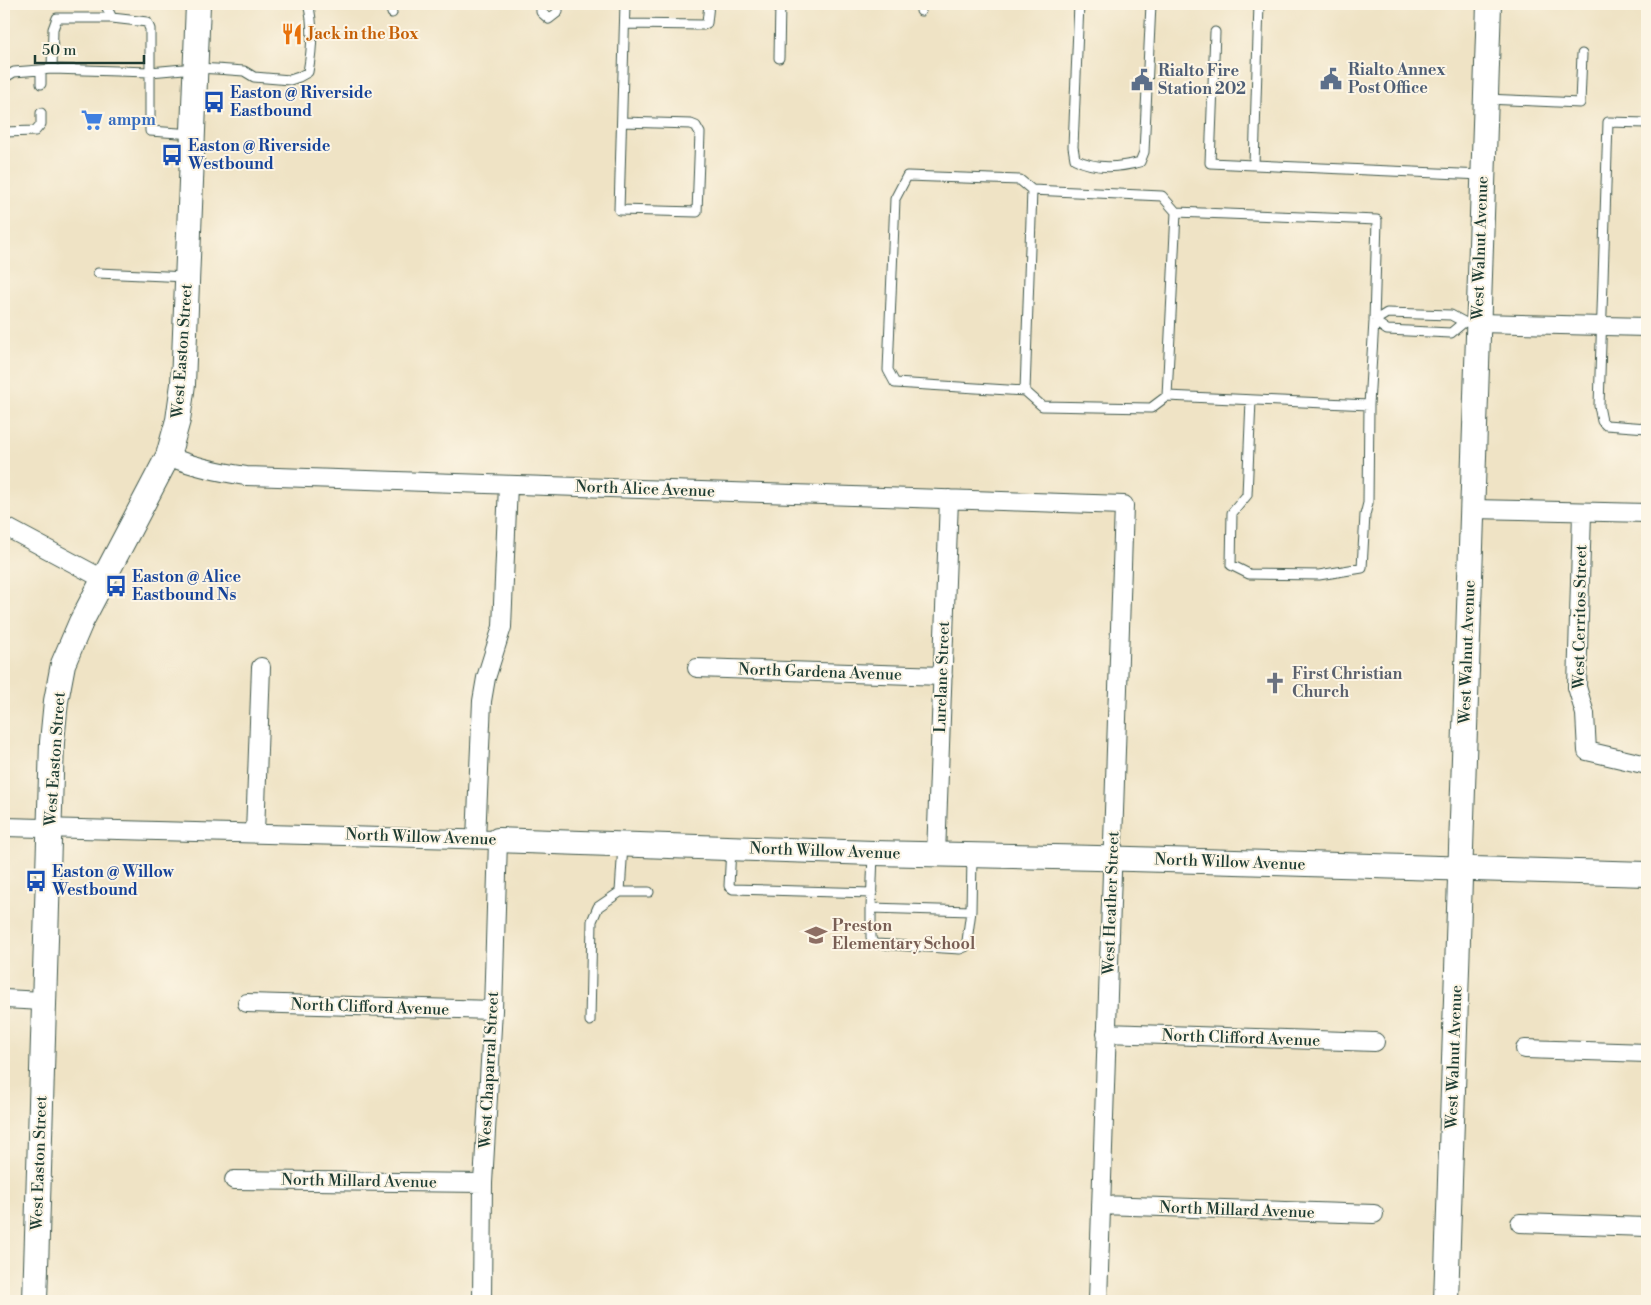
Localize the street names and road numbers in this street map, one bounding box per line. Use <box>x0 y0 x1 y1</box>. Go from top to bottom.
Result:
street label: West Walnut Avenue <box>1467 176 1493 321</box>
street label: West Easton Street <box>167 283 197 420</box>
street label: North Alice Avenue <box>575 477 715 501</box>
street label: West Cerritos Street <box>1569 544 1591 690</box>
street label: West Walnut Avenue <box>1454 580 1480 725</box>
street label: Lurelane Street <box>930 620 954 733</box>
street label: North Gardena Avenue <box>738 659 902 685</box>
street label: West Easton Street <box>40 691 70 828</box>
street label: North Willow Avenue <box>345 824 497 850</box>
street label: West Heather Street <box>1098 830 1124 976</box>
street label: North Willow Avenue <box>749 838 901 864</box>
street label: North Willow Avenue <box>1154 849 1306 875</box>
street label: West Walnut Avenue <box>1441 985 1467 1130</box>
street label: West Chaparral Street <box>475 991 503 1150</box>
street label: North Clifford Avenue <box>290 994 450 1020</box>
street label: North Clifford Avenue <box>1161 1025 1321 1051</box>
street label: West Easton Street <box>27 1095 51 1232</box>
street label: North Millard Avenue <box>281 1170 437 1192</box>
street label: North Millard Avenue <box>1159 1197 1315 1223</box>

